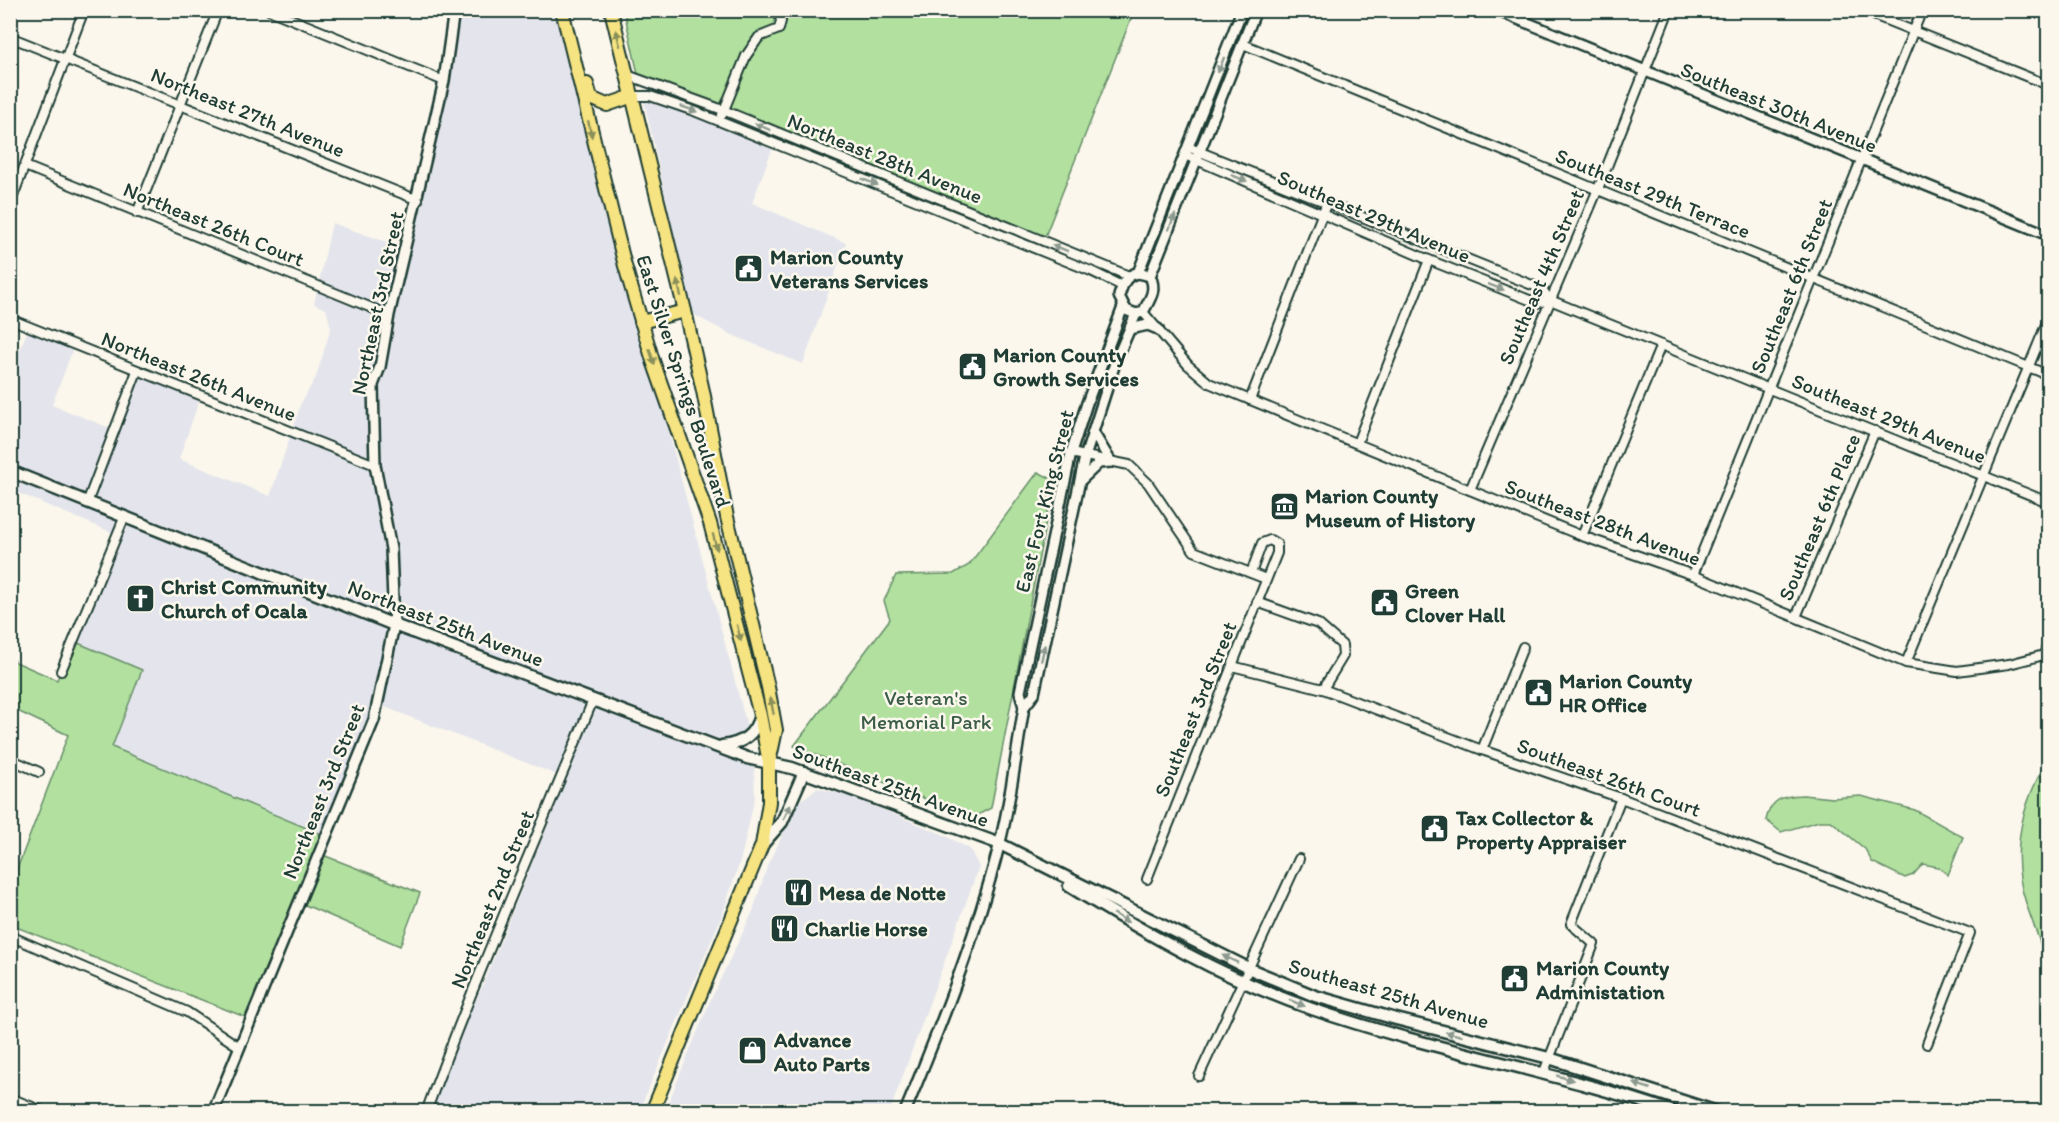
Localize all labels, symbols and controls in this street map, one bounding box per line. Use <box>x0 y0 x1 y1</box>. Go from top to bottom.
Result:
one-way arrow <box>613 29 623 47</box>
one-way arrow <box>1215 56 1225 74</box>
street label: Southeast 30th Avenue <box>1677 56 1881 158</box>
street label: Northeast 27th Avenue <box>147 62 349 162</box>
one-way arrow <box>680 105 698 115</box>
street label: Northeast 28th Avenue <box>784 107 986 209</box>
one-way arrow <box>586 119 596 138</box>
one-way arrow <box>754 122 772 132</box>
street label: Southeast 29th Terrace <box>1552 142 1754 244</box>
street label: Southeast 29th Avenue <box>1274 164 1474 268</box>
one-way arrow <box>1230 173 1248 183</box>
street label: Northeast 26th Court <box>120 176 308 272</box>
one-way arrow <box>861 178 879 187</box>
street label: Southeast 4th Street <box>1493 186 1589 368</box>
street label: Southeast 6th Street <box>1745 195 1837 377</box>
street label: Northeast 3rd Street <box>345 209 409 397</box>
one-way arrow <box>1167 213 1177 231</box>
one-way arrow <box>1051 243 1069 253</box>
place label: Marion County Veterans Services <box>770 244 928 293</box>
street label: East Silver Springs Boulevard <box>631 251 737 511</box>
public building icon: Marion County Veterans Services <box>733 252 765 284</box>
one-way arrow <box>674 279 684 298</box>
one-way arrow <box>1487 282 1505 292</box>
street label: Northeast 26th Avenue <box>98 325 300 427</box>
place label: Marion County Growth Services <box>993 342 1139 391</box>
one-way arrow <box>648 348 657 366</box>
public building icon: Marion County Growth Services <box>956 350 988 382</box>
street label: Southeast 29th Avenue <box>1788 368 1990 468</box>
street label: East Fort King Street <box>1009 407 1079 595</box>
street label: Southeast 6th Place <box>1773 430 1865 604</box>
street label: Southeast 28th Avenue <box>1502 473 1704 571</box>
place label: Marion County Museum of History <box>1305 483 1475 533</box>
museum icon: Marion County Museum of History <box>1268 491 1300 523</box>
one-way arrow <box>711 533 720 551</box>
place label: Christ Community Church of Ocala <box>161 574 328 623</box>
street label: Northeast 25th Avenue <box>345 574 547 672</box>
place label: Green Clover Hall <box>1405 578 1506 627</box>
church icon: Christ Community Church of Ocala <box>124 582 156 614</box>
public building icon: Green Clover Hall <box>1368 586 1400 618</box>
street label: Southeast 3rd Street <box>1148 618 1242 800</box>
one-way arrow <box>735 623 745 642</box>
one-way arrow <box>1039 643 1048 662</box>
place label: Marion County HR Office <box>1559 668 1692 717</box>
public building icon: Marion County HR Office <box>1522 676 1554 708</box>
park label: Veteran's Memorial Park <box>860 685 992 734</box>
one-way arrow <box>767 696 776 715</box>
street label: Northeast 3rd Street <box>276 700 370 882</box>
street label: Southeast 26th Court <box>1514 732 1704 822</box>
street label: Southeast 25th Avenue <box>789 738 993 832</box>
one-way arrow <box>783 803 792 820</box>
place label: Tax Collector & Property Appraiser <box>1455 805 1627 855</box>
street label: Northeast 2nd Street <box>445 806 539 992</box>
public building icon: Tax Collector & Property Appraiser <box>1419 813 1451 845</box>
restaurant icon: Mesa de Notte <box>782 876 814 908</box>
place label: Mesa de Notte <box>819 880 946 905</box>
restaurant icon: Charlie Horse <box>768 912 800 944</box>
one-way arrow <box>1113 913 1129 924</box>
place label: Charlie Horse <box>805 916 928 941</box>
street label: Southeast 25th Avenue <box>1286 952 1492 1034</box>
one-way arrow <box>1221 955 1238 964</box>
place label: Marion County Administation <box>1535 955 1669 1004</box>
public building icon: Marion County Administation <box>1499 963 1531 995</box>
one-way arrow <box>1288 998 1306 1008</box>
place label: Advance Auto Parts <box>773 1027 870 1076</box>
one-way arrow <box>1445 1029 1463 1038</box>
shop icon: Advance Auto Parts <box>737 1035 769 1067</box>
one-way arrow <box>1556 1074 1574 1083</box>
one-way arrow <box>1633 1081 1651 1090</box>

